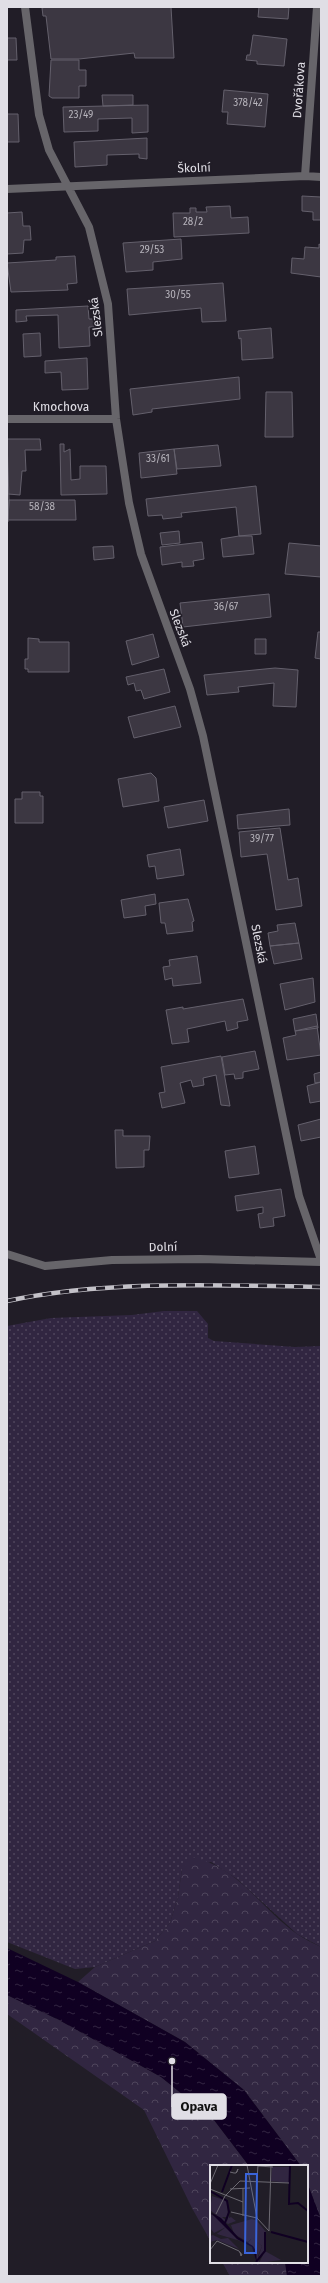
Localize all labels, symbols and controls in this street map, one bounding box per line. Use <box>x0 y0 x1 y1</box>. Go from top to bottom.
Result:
street label: Dvořákova <box>290 61 308 119</box>
house number: 378/42 <box>233 97 263 109</box>
house number: 23/49 <box>69 109 93 121</box>
street label: Školní <box>177 159 212 176</box>
house number: 28/2 <box>183 216 203 228</box>
house number: 29/53 <box>140 244 164 256</box>
house number: 30/55 <box>165 289 191 301</box>
street label: Slezská <box>87 296 105 338</box>
street label: Kmochova <box>33 400 89 414</box>
house number: 33/61 <box>146 453 170 465</box>
house number: 58/38 <box>29 501 55 513</box>
house number: 36/67 <box>214 601 239 613</box>
street label: Slezská <box>166 607 194 649</box>
house number: 39/77 <box>250 833 274 845</box>
street label: Slezská <box>248 923 270 965</box>
street label: Dolní <box>149 1240 178 1254</box>
callout: Opava <box>172 2094 226 2119</box>
text: Opava <box>180 2099 218 2114</box>
inset map <box>210 2165 308 2263</box>

